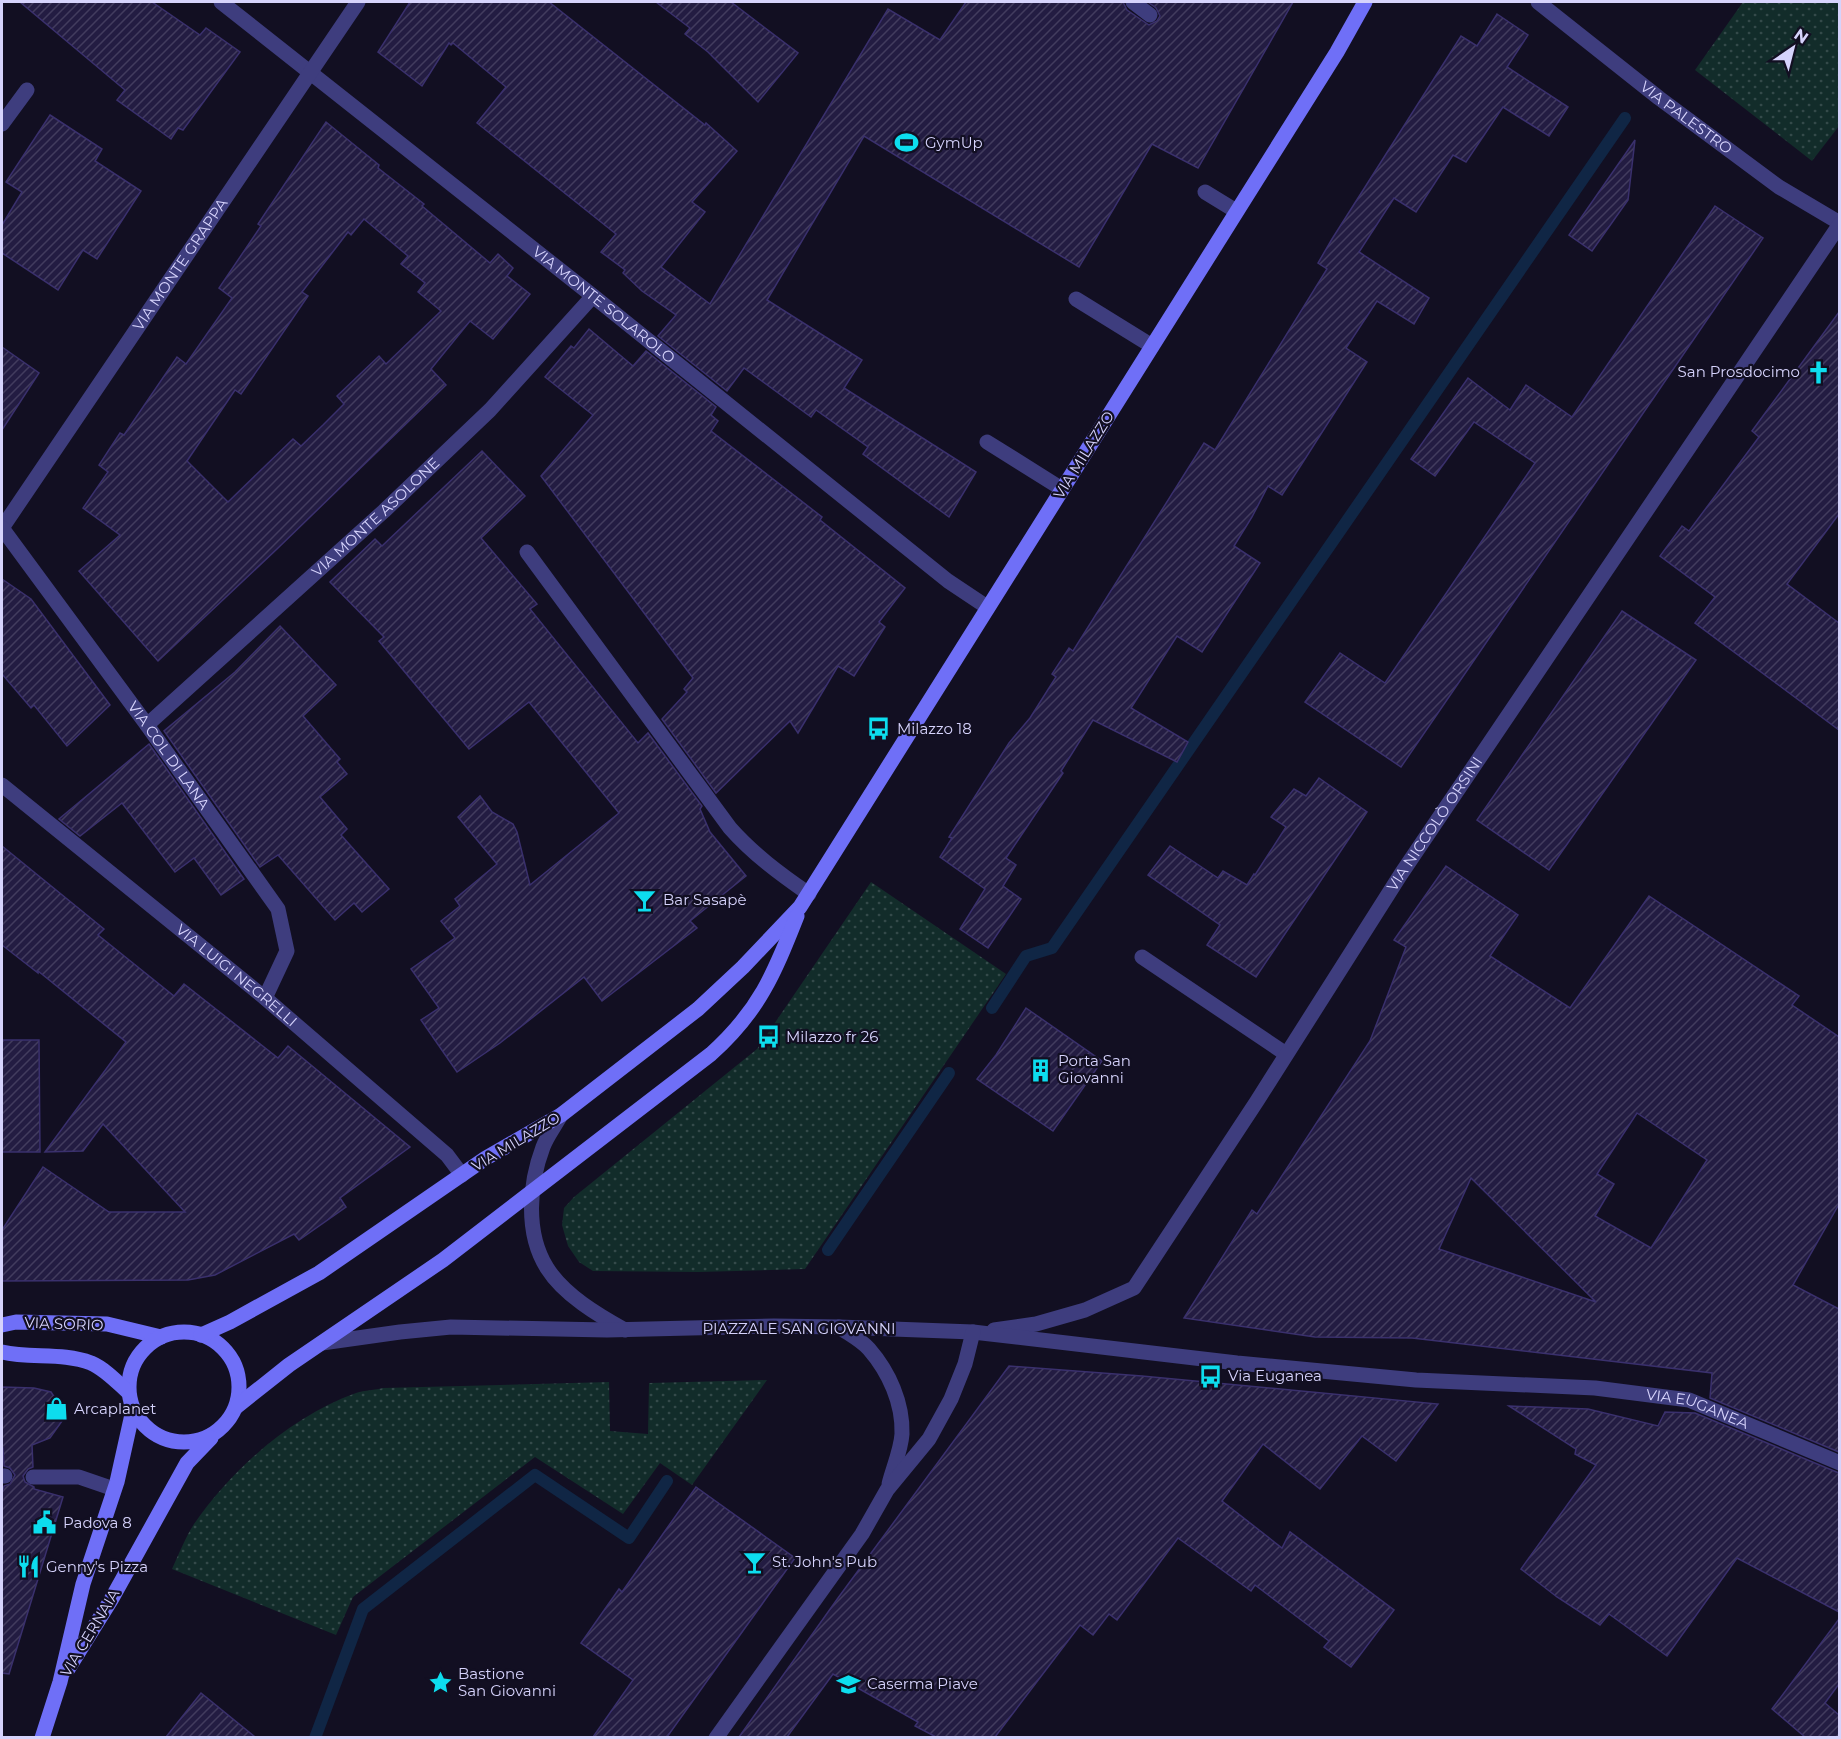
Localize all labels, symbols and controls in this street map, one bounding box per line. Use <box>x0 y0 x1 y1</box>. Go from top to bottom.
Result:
north arrow <box>1763 18 1823 78</box>
text: N <box>1791 25 1812 48</box>
street label: VIA PALESTRO <box>1636 77 1736 158</box>
sports icon: GymUp <box>894 130 920 156</box>
place label: GymUp <box>925 133 983 152</box>
street label: VIA MONTE GRAPPA <box>128 194 232 334</box>
street label: VIA MONTE SOLAROLO <box>529 242 679 367</box>
church icon: San Prosdocimo <box>1805 359 1831 385</box>
place label: San Prosdocimo <box>1678 362 1800 381</box>
street label: VIA MILAZZO <box>1049 407 1118 502</box>
street label: VIA MONTE ASOLONE <box>308 453 443 581</box>
street label: VIA COL DI LANA <box>124 697 214 813</box>
bus stop icon: Milazzo 18 <box>866 716 892 742</box>
place label: Milazzo 18 <box>897 719 972 738</box>
street label: VIA NICCOLÒ ORSINI <box>1382 753 1486 895</box>
bar icon: Bar Sasapè <box>632 887 658 913</box>
place label: Bar Sasapè <box>663 890 747 909</box>
street label: VIA LUIGI NEGRELLI <box>172 920 301 1031</box>
bus stop icon: Milazzo fr 26 <box>755 1024 781 1050</box>
place label: Milazzo fr 26 <box>786 1027 878 1046</box>
place label: Porta San Giovanni <box>1058 1051 1131 1087</box>
building icon: Porta San Giovanni <box>1027 1057 1053 1083</box>
street label: VIA MILAZZO <box>468 1108 563 1175</box>
street label: VIA SORIO <box>24 1313 104 1334</box>
street label: PIAZZALE SAN GIOVANNI <box>702 1319 896 1338</box>
bus stop icon: Via Euganea <box>1197 1363 1223 1389</box>
place label: Via Euganea <box>1228 1366 1322 1385</box>
street label: VIA EUGANEA <box>1645 1385 1752 1433</box>
shop icon: Arcaplanet <box>43 1396 69 1422</box>
place label: Arcaplanet <box>74 1399 156 1418</box>
public building icon: Padova 8 <box>32 1510 58 1536</box>
place label: Padova 8 <box>63 1513 132 1532</box>
bar icon: St. John's Pub <box>741 1549 767 1575</box>
place label: St. John's Pub <box>772 1552 877 1571</box>
restaurant icon: Genny's Pizza <box>15 1554 41 1580</box>
place label: Genny's Pizza <box>46 1557 148 1576</box>
street label: VIA CERNAIA <box>56 1585 123 1680</box>
place label: Bastione San Giovanni <box>458 1664 556 1700</box>
place icon: Bastione San Giovanni <box>427 1670 453 1696</box>
school or university icon: Caserma Piave <box>836 1671 862 1697</box>
place label: Caserma Piave <box>867 1674 978 1693</box>

